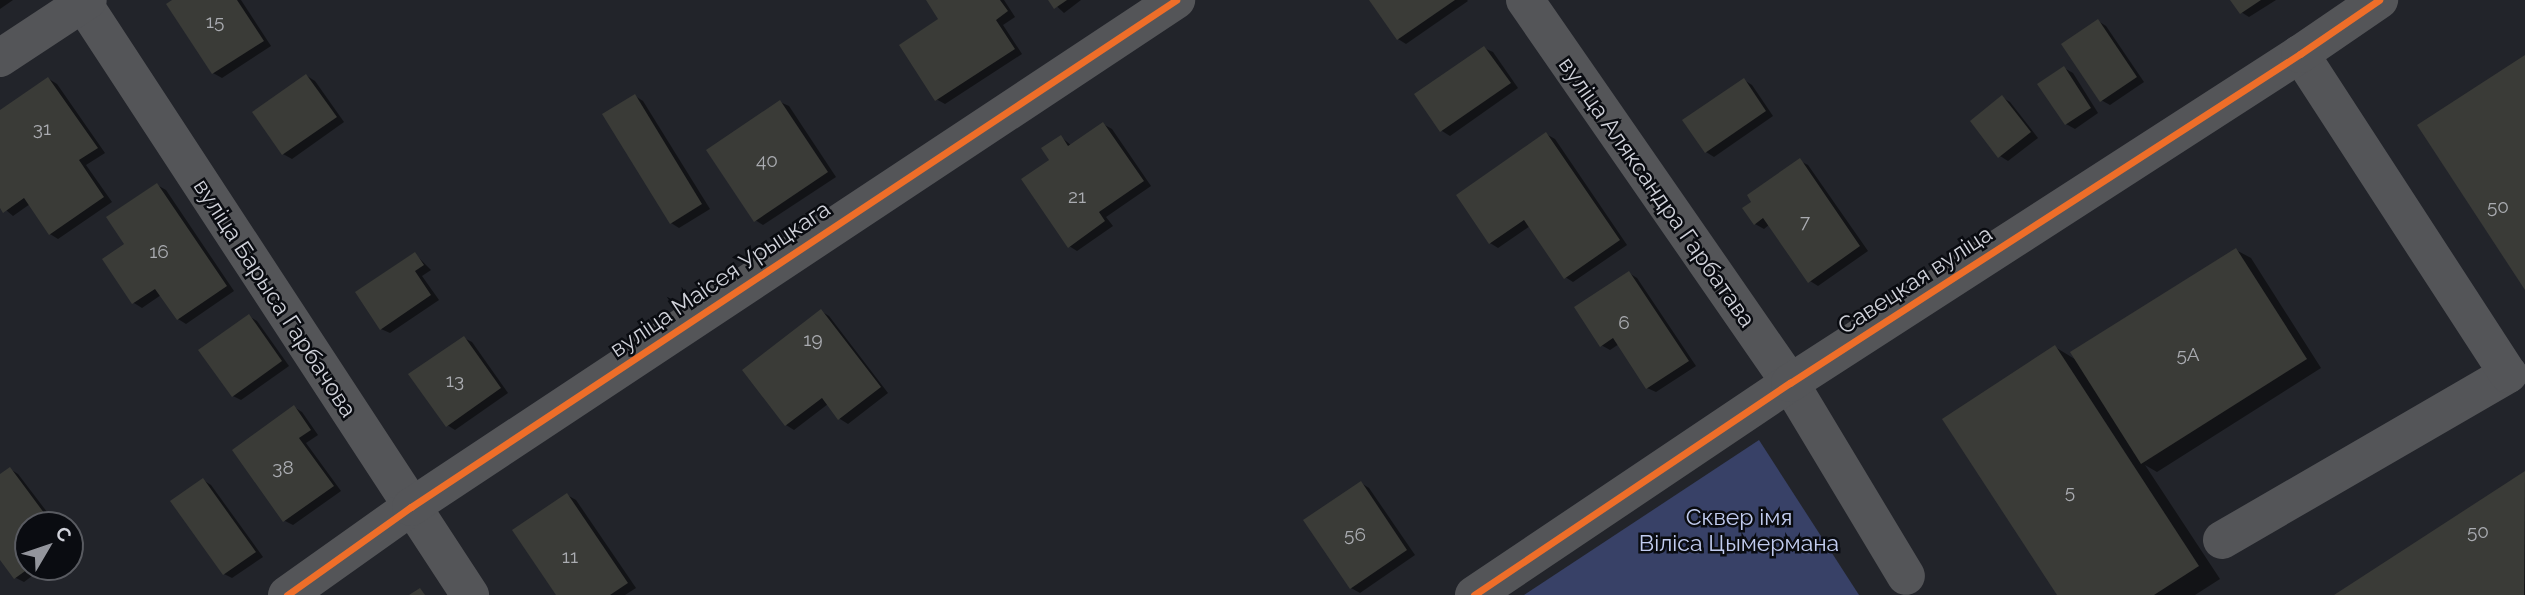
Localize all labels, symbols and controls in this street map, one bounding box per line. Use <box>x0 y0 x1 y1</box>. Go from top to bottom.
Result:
house number: 15 <box>206 11 224 33</box>
street label: вуліца Аляксандра Гарбатава <box>1553 51 1761 333</box>
house number: 31 <box>33 118 51 140</box>
house number: 40 <box>756 150 778 172</box>
street label: вуліца Барыса Гарбачова <box>188 174 362 422</box>
house number: 21 <box>1068 186 1086 208</box>
street label: вуліца Маісея Урыцкага <box>605 195 835 363</box>
house number: 50 <box>2487 196 2509 218</box>
house number: 7 <box>1800 211 1810 233</box>
street label: Савецкая вуліца <box>1833 220 1997 340</box>
house number: 16 <box>149 241 169 263</box>
house number: 6 <box>1618 312 1630 334</box>
house number: 19 <box>803 329 823 351</box>
house number: 5А <box>2176 344 2200 366</box>
house number: 13 <box>446 370 464 392</box>
house number: 38 <box>272 457 294 479</box>
house number: 5 <box>2065 481 2075 503</box>
park label: Сквер імя Віліса Цымермана <box>1639 503 1839 557</box>
north arrow <box>14 511 84 581</box>
house number: 50 <box>2467 521 2489 543</box>
text: С <box>51 522 76 546</box>
house number: 56 <box>1344 524 1366 546</box>
house number: 11 <box>562 546 578 568</box>

